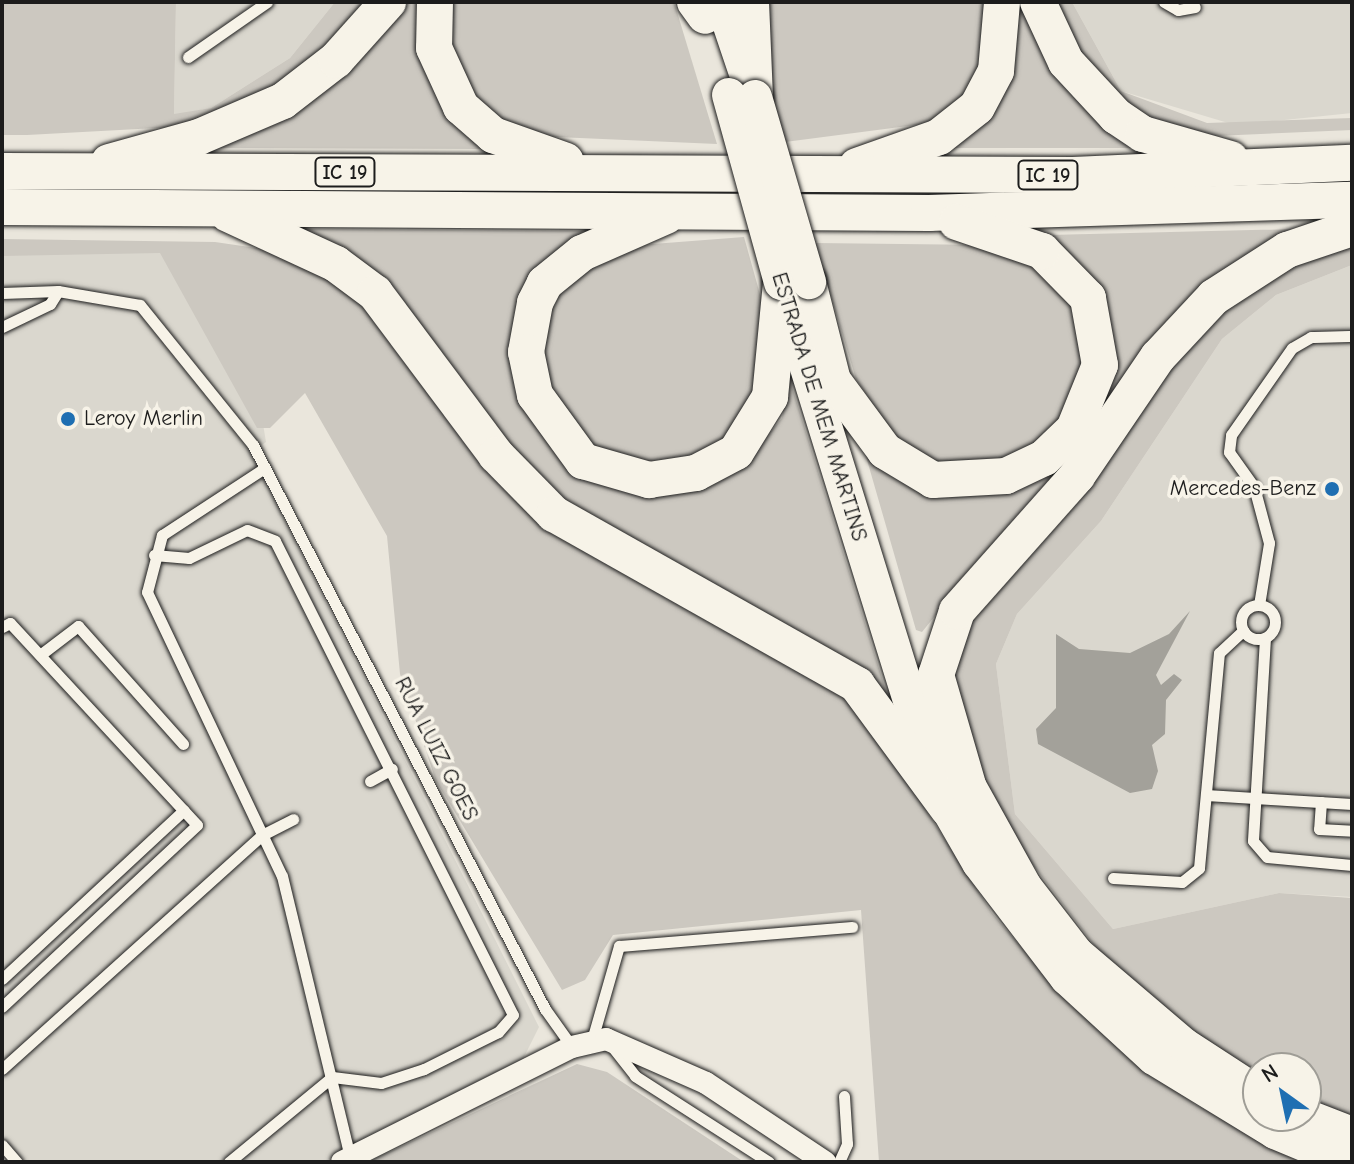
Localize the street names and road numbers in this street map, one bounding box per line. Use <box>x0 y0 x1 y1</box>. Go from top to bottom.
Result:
road number: IC 19 <box>313 156 377 188</box>
road number: IC 19 <box>1016 159 1080 191</box>
street label: ESTRADA DE MEM MARTINS <box>765 269 873 545</box>
street label: RUA LUIZ GOES <box>388 673 484 825</box>

